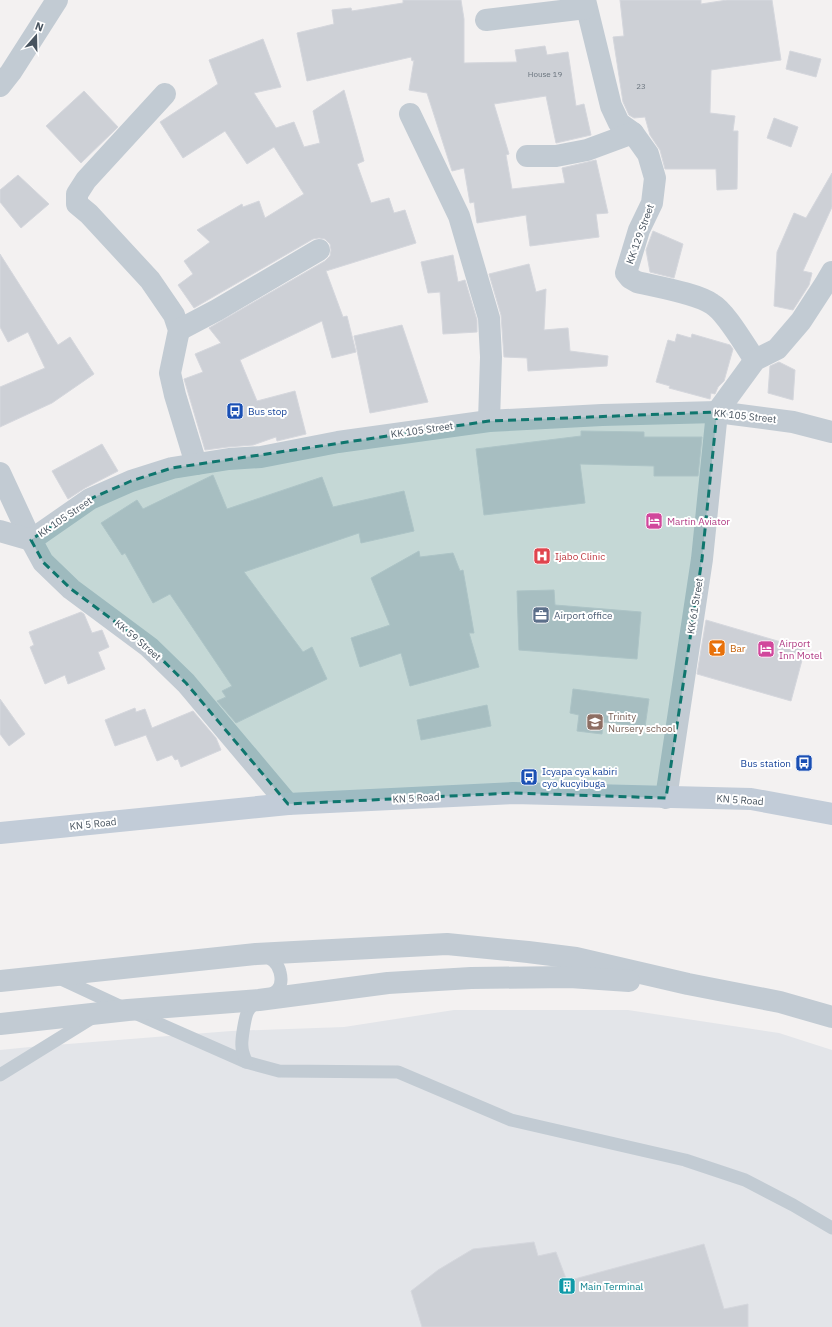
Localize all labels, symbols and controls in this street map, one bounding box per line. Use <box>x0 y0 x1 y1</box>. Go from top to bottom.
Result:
north arrow <box>16 16 56 56</box>
text: N <box>33 19 46 35</box>
house number: House 19 <box>528 69 562 79</box>
house number: 23 <box>636 81 646 91</box>
street label: KK 129 Street <box>623 202 657 266</box>
bus stop icon: Bus stop <box>225 401 245 421</box>
place label: Bus stop <box>248 405 287 418</box>
street label: KK 105 Street <box>713 406 777 426</box>
street label: KK 105 Street <box>390 419 454 441</box>
street label: KK 105 Street <box>35 494 95 540</box>
hotel icon: Martin Aviator <box>644 511 664 531</box>
place label: Martin Aviator <box>667 515 730 528</box>
hospital icon: Ijabo Clinic <box>532 546 552 566</box>
place label: Ijabo Clinic <box>555 550 605 563</box>
street label: KK 61 Street <box>684 576 706 635</box>
office icon: Airport office <box>531 605 551 625</box>
place label: Airport office <box>554 609 613 622</box>
street label: KK 59 Street <box>112 617 164 664</box>
place label: Airport Inn Motel <box>779 637 822 662</box>
bar icon: Bar <box>707 638 727 658</box>
hotel icon: Airport Inn Motel <box>756 639 776 659</box>
place label: Bar <box>730 642 746 655</box>
place label: Trinity Nursery school <box>608 710 676 735</box>
school or university icon: Trinity Nursery school <box>585 712 605 732</box>
bus stop icon: Bus station <box>794 753 814 773</box>
place label: Bus station <box>741 757 791 770</box>
place label: Icyapa cya kabiri cyo kucyibuga <box>542 765 617 790</box>
bus stop icon: Icyapa cya kabiri cyo kucyibuga <box>519 767 539 787</box>
street label: KN 5 Road <box>392 790 440 806</box>
street label: KN 5 Road <box>716 792 764 808</box>
street label: KN 5 Road <box>69 815 117 833</box>
building icon: Main Terminal <box>557 1276 577 1296</box>
place label: Main Terminal <box>580 1280 643 1293</box>

